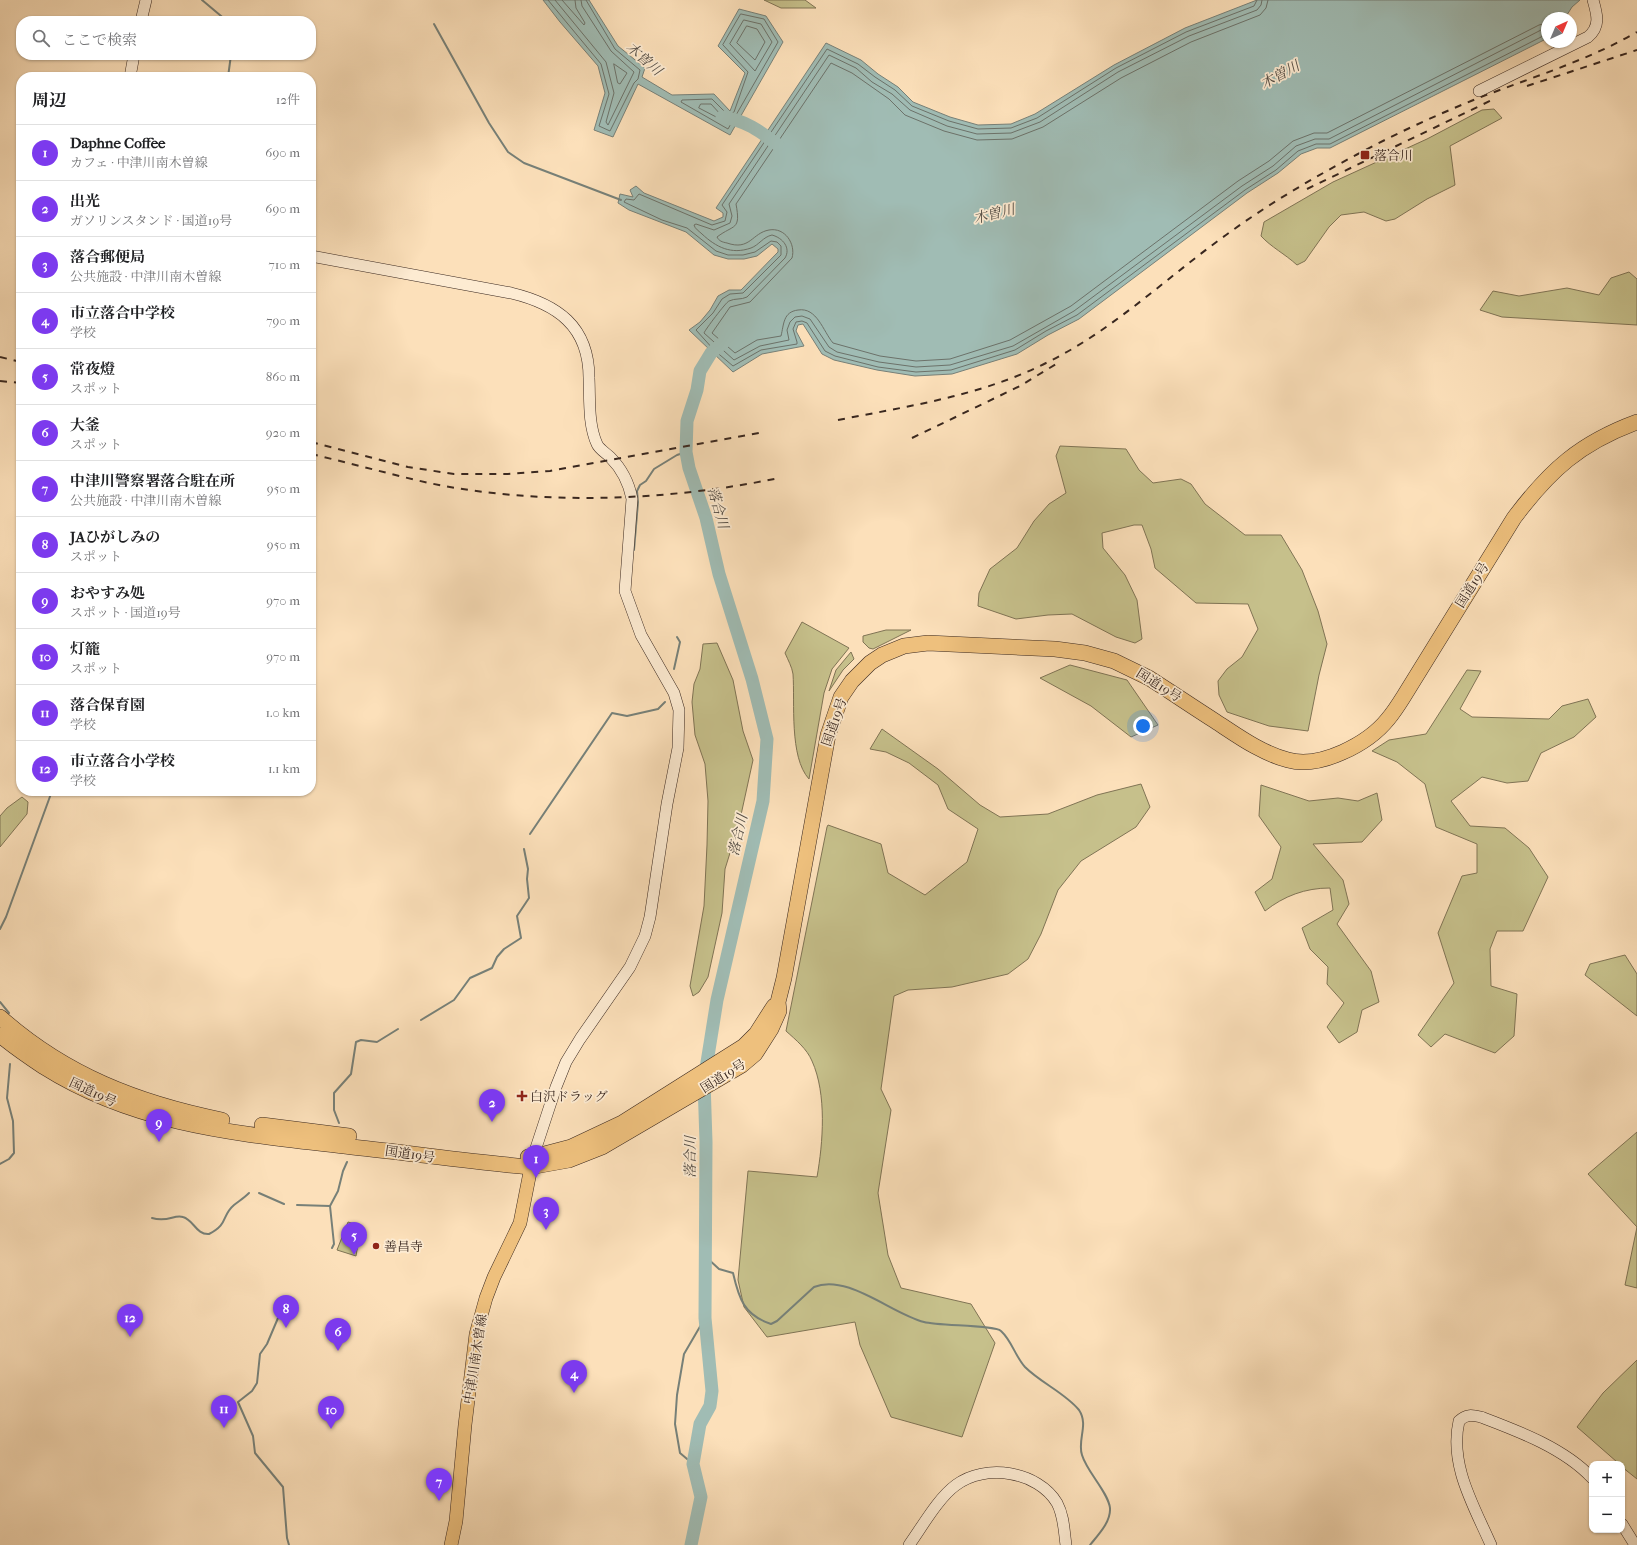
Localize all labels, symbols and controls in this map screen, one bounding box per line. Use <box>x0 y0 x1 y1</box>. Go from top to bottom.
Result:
north arrow <box>1541 12 1577 48</box>
search box <box>16 16 316 60</box>
icon: search <box>30 27 52 49</box>
text: ここで検索 <box>62 31 137 49</box>
water label: 木曽川 <box>623 39 667 81</box>
water label: 木曽川 <box>1258 56 1304 93</box>
text: 周辺 <box>32 90 66 110</box>
text: 12件 <box>276 92 300 107</box>
text: Daphne Coffee <box>70 134 165 152</box>
text: 1 <box>43 145 47 160</box>
text: 690 m <box>265 145 300 160</box>
place label: 落合川 <box>1374 148 1413 163</box>
marker: 落合川 <box>1359 149 1371 161</box>
text: カフェ · 中津川南木曽線 <box>70 155 208 170</box>
text: 出光 <box>70 192 100 210</box>
water label: 木曽川 <box>972 200 1018 227</box>
text: 2 <box>42 201 48 216</box>
text: 690 m <box>265 201 300 216</box>
text: ガソリンスタンド · 国道19号 <box>70 213 232 228</box>
text: 落合郵便局 <box>70 248 145 266</box>
text: 3 <box>42 257 48 272</box>
text: 710 m <box>268 257 300 272</box>
text: 公共施設 · 中津川南木曽線 <box>70 269 221 284</box>
text: 市立落合中学校 <box>70 304 175 322</box>
text: 4 <box>41 313 49 328</box>
text: 790 m <box>266 313 300 328</box>
text: 学校 <box>70 325 96 340</box>
text: 常夜燈 <box>70 360 115 378</box>
text: 5 <box>42 369 48 384</box>
text: 860 m <box>266 369 300 384</box>
text: スポット <box>70 381 122 396</box>
text: 大釜 <box>70 416 100 434</box>
text: 6 <box>41 425 49 440</box>
text: 920 m <box>266 425 300 440</box>
text: スポット <box>70 437 122 452</box>
text: 中津川警察署落合駐在所 <box>70 472 235 490</box>
text: 7 <box>42 481 48 496</box>
text: 950 m <box>267 481 300 496</box>
water label: 落合川 <box>704 485 733 532</box>
text: 公共施設 · 中津川南木曽線 <box>70 493 221 508</box>
text: JAひがしみの <box>70 528 160 546</box>
text: 8 <box>42 537 48 552</box>
text: 950 m <box>267 537 300 552</box>
text: スポット <box>70 549 122 564</box>
street label: 国道19号 <box>1452 560 1492 610</box>
text: おやすみ処 <box>70 584 145 602</box>
text: 9 <box>42 593 48 608</box>
text: 970 m <box>266 593 300 608</box>
text: スポット · 国道19号 <box>70 605 181 620</box>
text: 灯籠 <box>70 640 100 658</box>
text: 10 <box>39 649 51 664</box>
text: 970 m <box>266 649 300 664</box>
text: スポット <box>70 661 122 676</box>
street label: 国道19号 <box>1134 665 1184 705</box>
text: 落合保育園 <box>70 696 145 714</box>
street label: 国道19号 <box>819 696 849 748</box>
text: 11 <box>40 705 50 720</box>
text: 1.0 km <box>265 705 300 720</box>
your location <box>1133 716 1153 736</box>
text: 学校 <box>70 717 96 732</box>
text: 市立落合小学校 <box>70 752 175 770</box>
text: 12 <box>39 761 51 776</box>
text: 1.1 km <box>268 761 300 776</box>
text: 学校 <box>70 773 96 788</box>
water label: 落合川 <box>725 811 751 857</box>
street label: 国道19号 <box>698 1056 748 1096</box>
street label: 国道19号 <box>67 1075 119 1109</box>
pin: 2 <box>479 1089 505 1122</box>
place label: 白沢ドラッグ <box>530 1089 608 1104</box>
marker: 白沢ドラッグ <box>517 1091 527 1101</box>
pin: 9 <box>146 1109 172 1142</box>
water label: 落合川 <box>682 1134 699 1178</box>
street label: 国道19号 <box>384 1143 436 1165</box>
pin: 1 <box>523 1145 549 1178</box>
pin: 3 <box>533 1197 559 1230</box>
pin: 5 <box>341 1222 367 1255</box>
place label: 善昌寺 <box>384 1239 423 1254</box>
marker: 善昌寺 <box>371 1241 381 1251</box>
pin: 8 <box>273 1295 299 1328</box>
pin: 12 <box>117 1304 143 1337</box>
street label: 中津川南木曽線 <box>460 1313 490 1405</box>
pin: 6 <box>325 1318 351 1351</box>
pin: 4 <box>561 1360 587 1393</box>
pin: 11 <box>211 1395 237 1428</box>
pin: 10 <box>318 1396 344 1429</box>
map controls <box>1589 1461 1625 1533</box>
button: + <box>1589 1461 1625 1497</box>
pin: 7 <box>426 1468 452 1501</box>
button: − <box>1589 1497 1625 1533</box>

